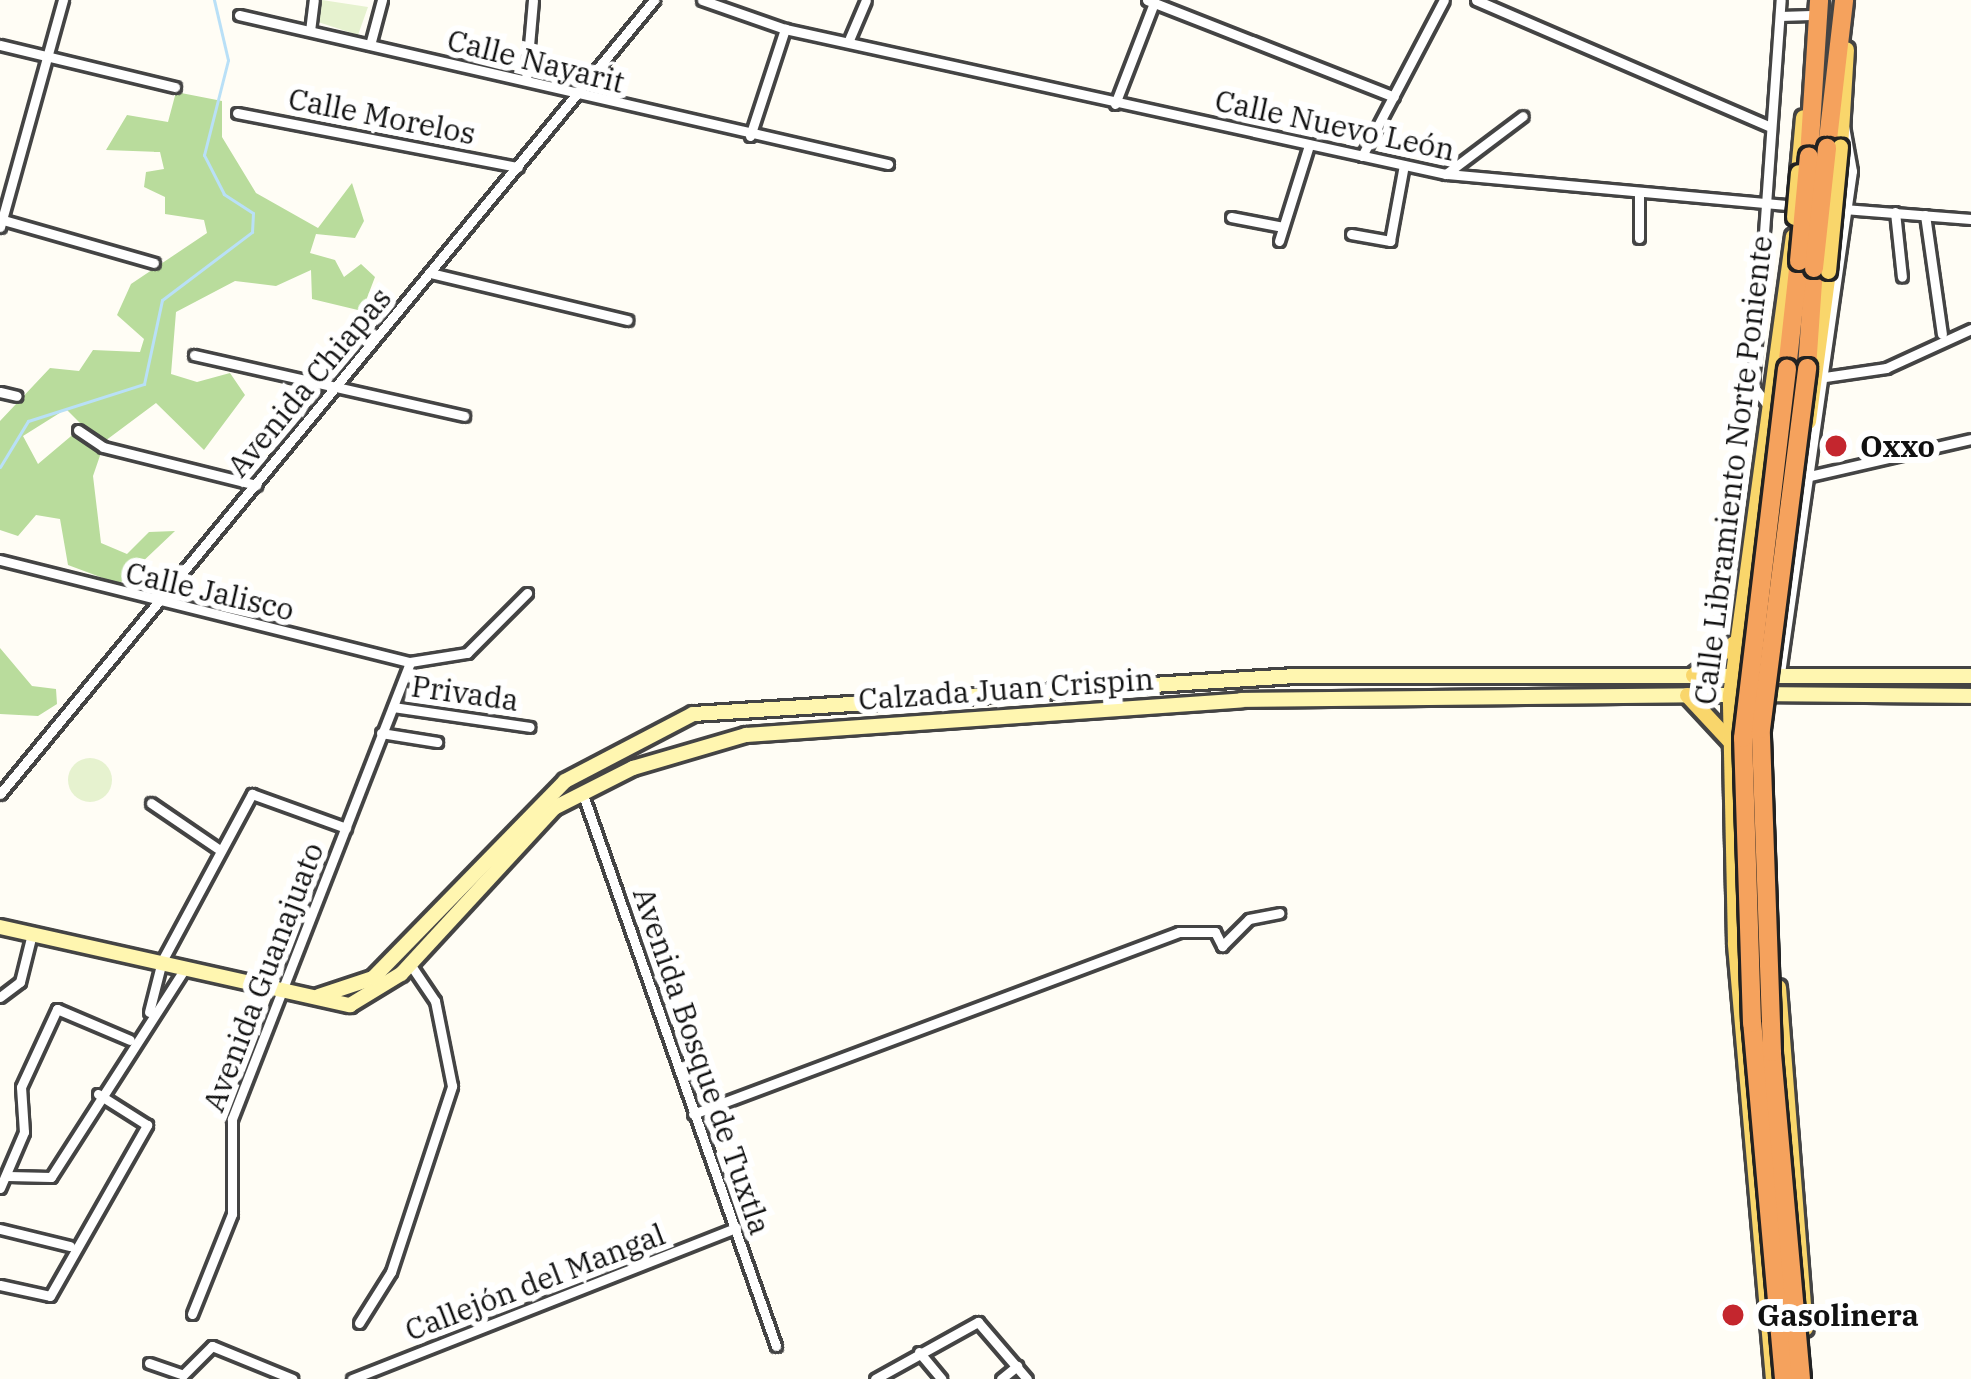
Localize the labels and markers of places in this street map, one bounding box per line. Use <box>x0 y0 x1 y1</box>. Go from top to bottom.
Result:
place label: Oxxo <box>1860 428 1935 464</box>
marker: Oxxo <box>1823 433 1849 459</box>
place label: Gasolinera <box>1757 1297 1919 1333</box>
marker: Gasolinera <box>1720 1302 1746 1328</box>

